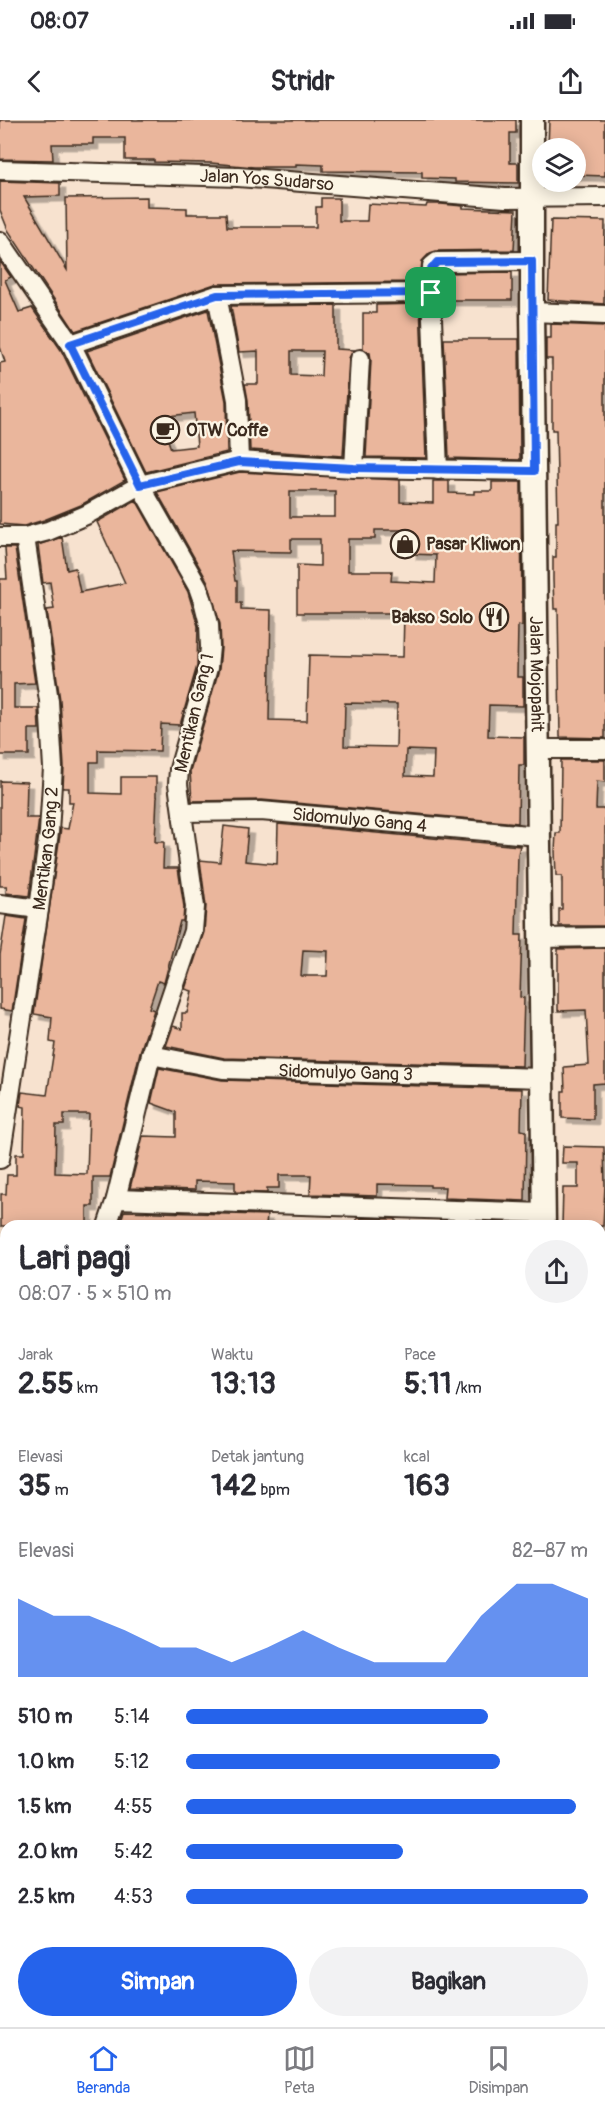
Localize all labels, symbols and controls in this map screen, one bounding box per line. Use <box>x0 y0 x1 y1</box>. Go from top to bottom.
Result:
text: 08:07 <box>30 7 89 35</box>
icon: back <box>18 65 51 98</box>
text: Stridr <box>271 65 334 98</box>
icon: share <box>554 65 587 98</box>
map controls <box>532 138 586 192</box>
button: layers <box>532 138 586 192</box>
street label: Jalan Yos Sudarso <box>199 165 335 197</box>
pin <box>405 267 456 318</box>
icon: arrive <box>414 276 447 309</box>
cafe icon: OTW Coffe <box>149 414 181 446</box>
place label: OTW Coffe <box>186 419 269 442</box>
shop icon: Pasar Kliwon <box>389 528 421 560</box>
place label: Pasar Kliwon <box>426 533 521 556</box>
restaurant icon: Bakso Solo <box>478 601 510 633</box>
place label: Bakso Solo <box>391 606 473 629</box>
street label: Jalan Mojopahit <box>524 616 549 733</box>
street label: Mentikan Gang 1 <box>170 651 219 775</box>
street label: Mentikan Gang 2 <box>28 786 64 912</box>
street label: Sidomulyo Gang 4 <box>291 803 429 838</box>
street label: Sidomulyo Gang 3 <box>278 1060 413 1086</box>
text: Lari pagi <box>18 1238 130 1279</box>
button: share <box>525 1240 588 1303</box>
text: 08:07 · 5 × 510 m <box>18 1281 171 1306</box>
text: Jarak <box>18 1345 53 1365</box>
text: Waktu <box>211 1345 253 1365</box>
text: Pace <box>404 1345 436 1365</box>
text: 2.55 <box>18 1365 74 1402</box>
text: 13:13 <box>211 1365 276 1402</box>
text: 5:11 <box>404 1365 452 1402</box>
text: km <box>74 1378 98 1398</box>
text: /km <box>452 1378 482 1398</box>
text: Elevasi <box>18 1447 63 1467</box>
text: Detak jantung <box>211 1447 304 1467</box>
text: kcal <box>404 1447 430 1467</box>
text: 35 <box>18 1467 51 1504</box>
text: 142 <box>211 1467 257 1504</box>
text: 163 <box>404 1467 450 1504</box>
text: m <box>51 1480 69 1500</box>
text: bpm <box>257 1480 290 1500</box>
text: Elevasi <box>18 1538 74 1563</box>
text: 82–87 m <box>512 1538 588 1563</box>
text: 510 m <box>18 1704 72 1729</box>
text: 5:14 <box>114 1704 150 1729</box>
text: 1.0 km <box>18 1749 74 1774</box>
text: 5:12 <box>114 1749 149 1774</box>
text: 1.5 km <box>18 1794 71 1819</box>
text: 4:55 <box>114 1794 153 1819</box>
text: 2.0 km <box>18 1839 78 1864</box>
text: 5:42 <box>114 1839 153 1864</box>
text: 2.5 km <box>18 1884 75 1909</box>
text: 4:53 <box>114 1884 153 1909</box>
button: Simpan <box>18 1947 297 2016</box>
button: Bagikan <box>309 1947 588 2016</box>
tab: Beranda <box>76 2042 130 2098</box>
tab: Peta <box>283 2042 316 2098</box>
tab: Disimpan <box>468 2042 529 2098</box>

